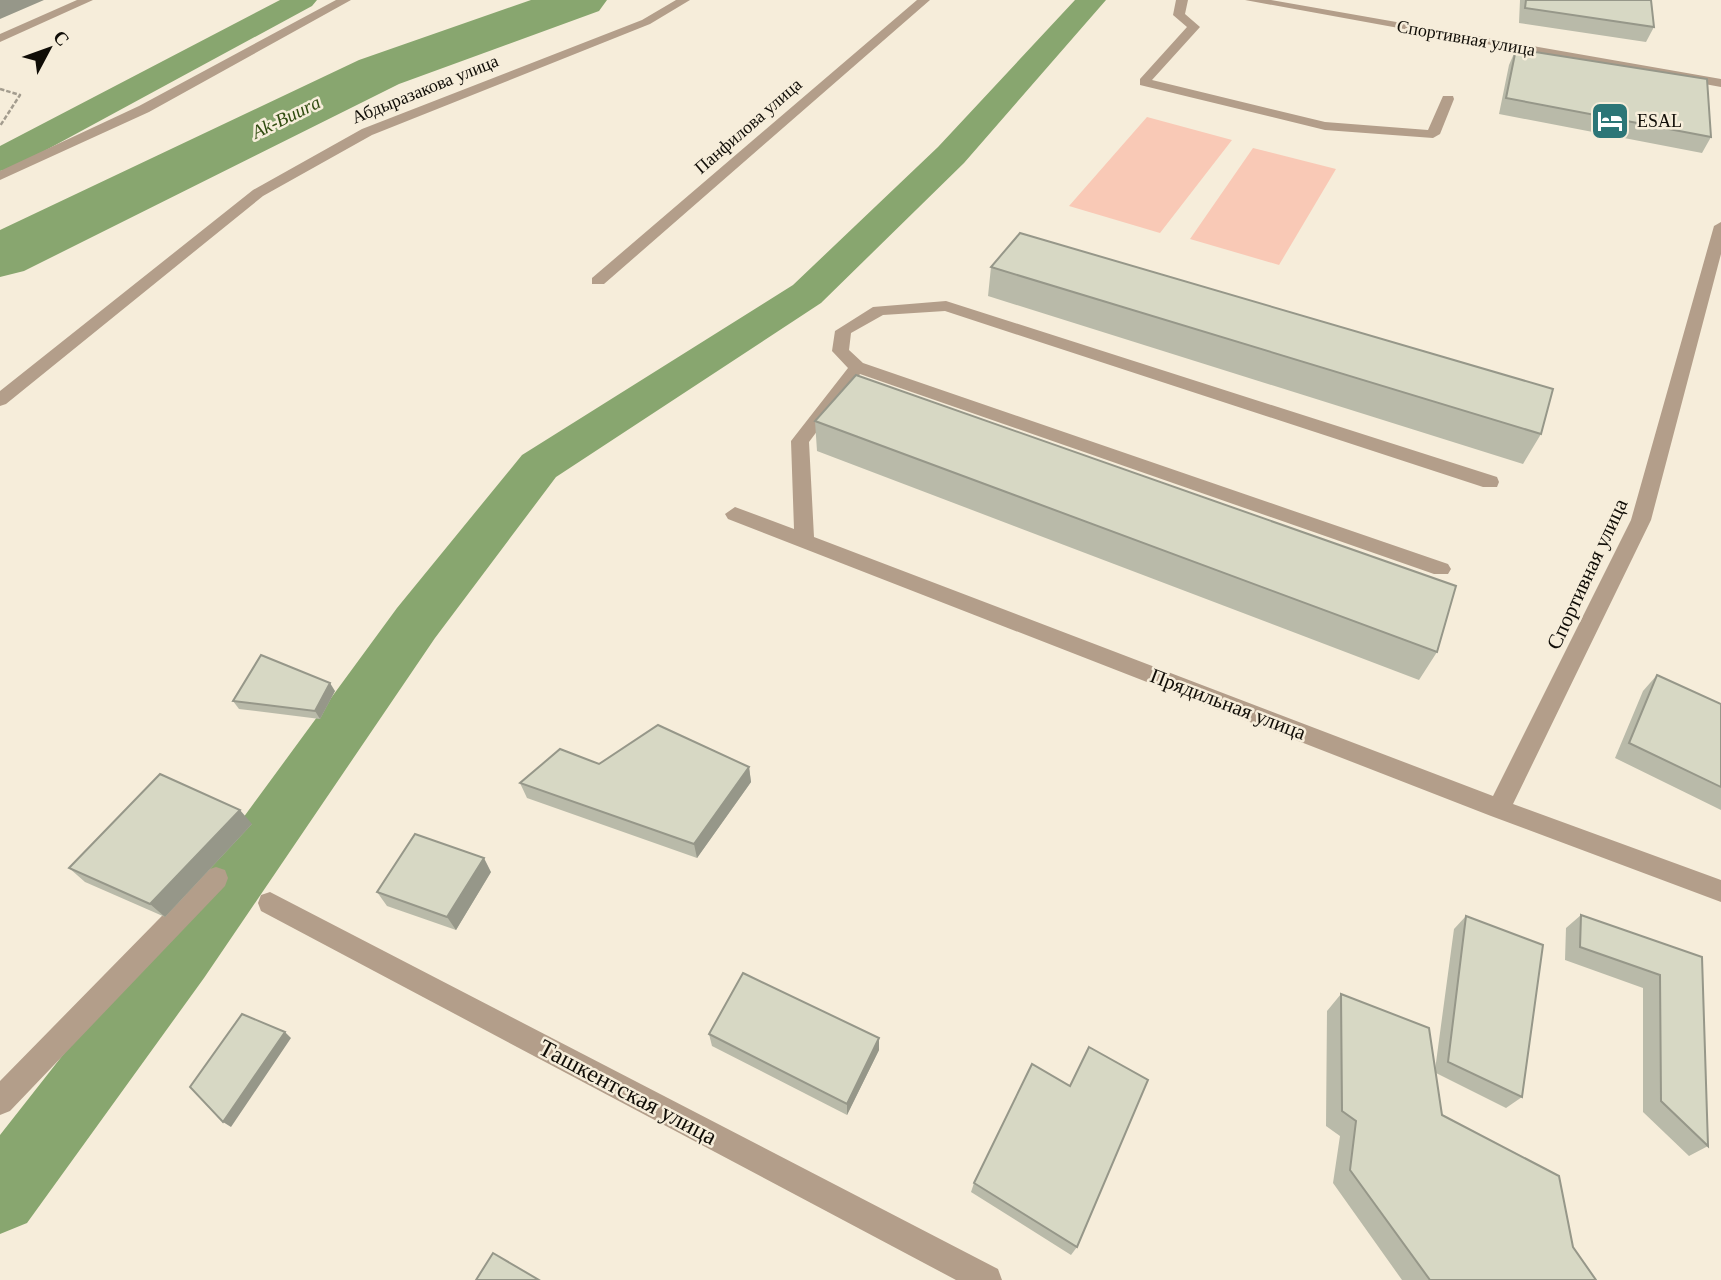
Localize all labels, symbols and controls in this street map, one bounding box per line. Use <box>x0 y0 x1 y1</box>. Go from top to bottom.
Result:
north arrow <box>14 14 84 84</box>
street label: Спортивная улица <box>1395 16 1537 60</box>
text: С <box>49 26 74 50</box>
street label: Абдыразакова улица <box>349 50 501 128</box>
street label: Панфилова улица <box>690 74 806 178</box>
water label: Ak-Buura <box>246 91 324 144</box>
hotel icon: ESAL <box>1589 100 1631 142</box>
place label: ESAL <box>1637 111 1682 131</box>
street label: Спортивная улица <box>1542 494 1633 653</box>
street label: Прядильная улица <box>1147 663 1310 745</box>
street label: Ташкентская улица <box>535 1034 722 1150</box>

